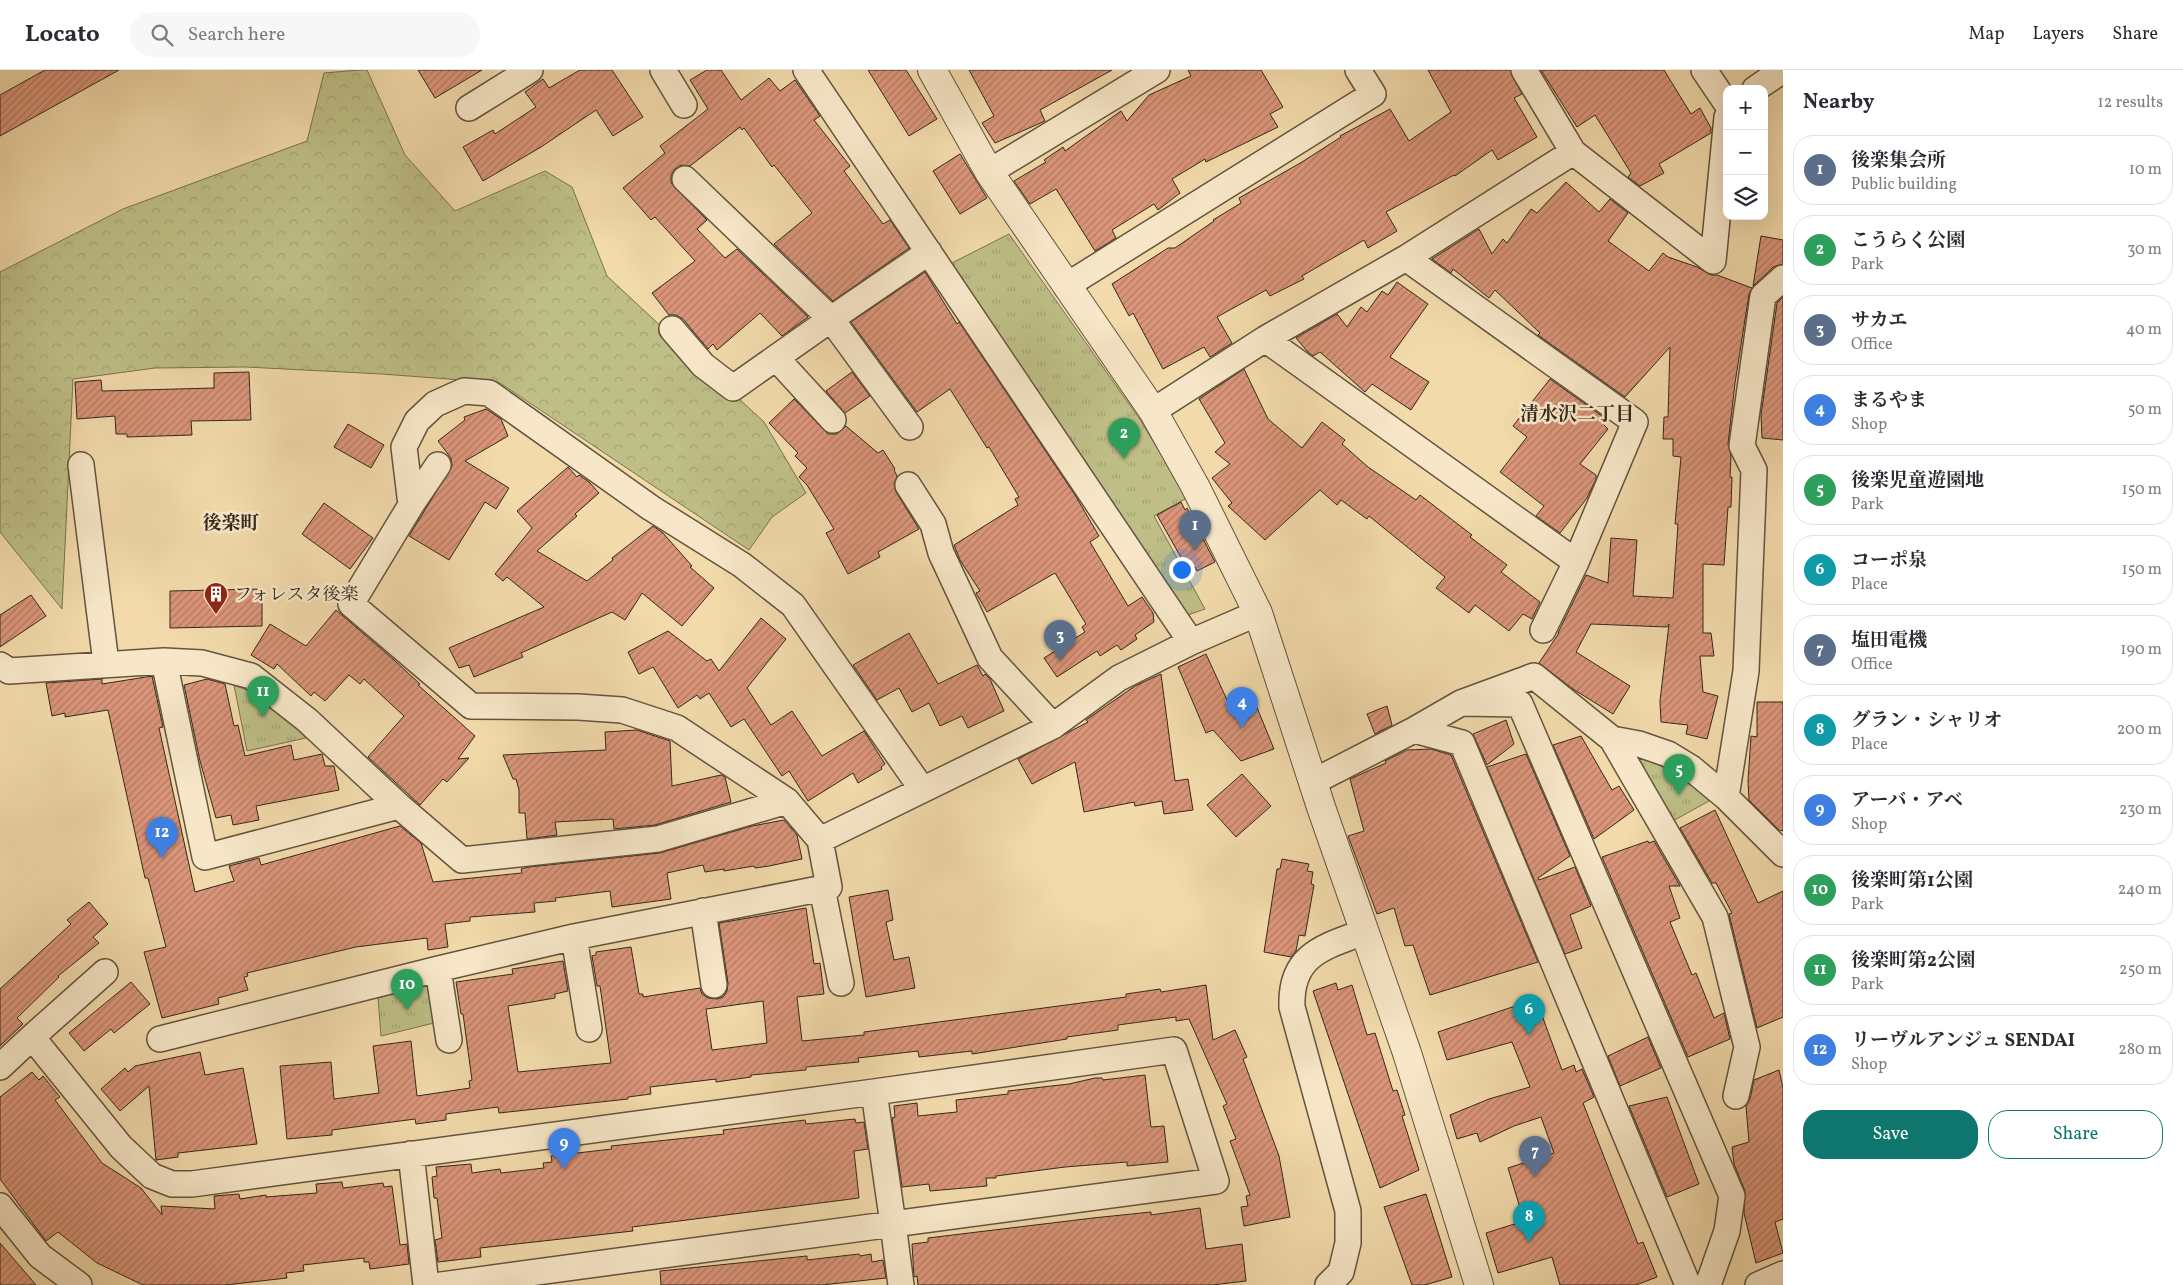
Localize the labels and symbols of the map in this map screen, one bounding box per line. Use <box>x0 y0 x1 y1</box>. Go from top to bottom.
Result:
district label: 清水沢二丁目 <box>1520 402 1634 428</box>
pin: 2 <box>1108 418 1140 459</box>
pin: 1 <box>1179 510 1211 551</box>
district label: 後楽町 <box>202 511 260 537</box>
your location <box>1169 557 1195 583</box>
building icon: フォレスタ後楽 <box>203 581 229 615</box>
place label: フォレスタ後楽 <box>234 583 359 608</box>
pin: 3 <box>1044 620 1076 661</box>
pin: 11 <box>247 676 279 717</box>
pin: 4 <box>1226 687 1258 728</box>
pin: 5 <box>1663 754 1695 795</box>
pin: 12 <box>146 817 178 858</box>
pin: 10 <box>391 969 423 1010</box>
pin: 6 <box>1513 994 1545 1035</box>
pin: 9 <box>548 1128 580 1169</box>
pin: 7 <box>1519 1136 1551 1177</box>
pin: 8 <box>1513 1201 1545 1242</box>

